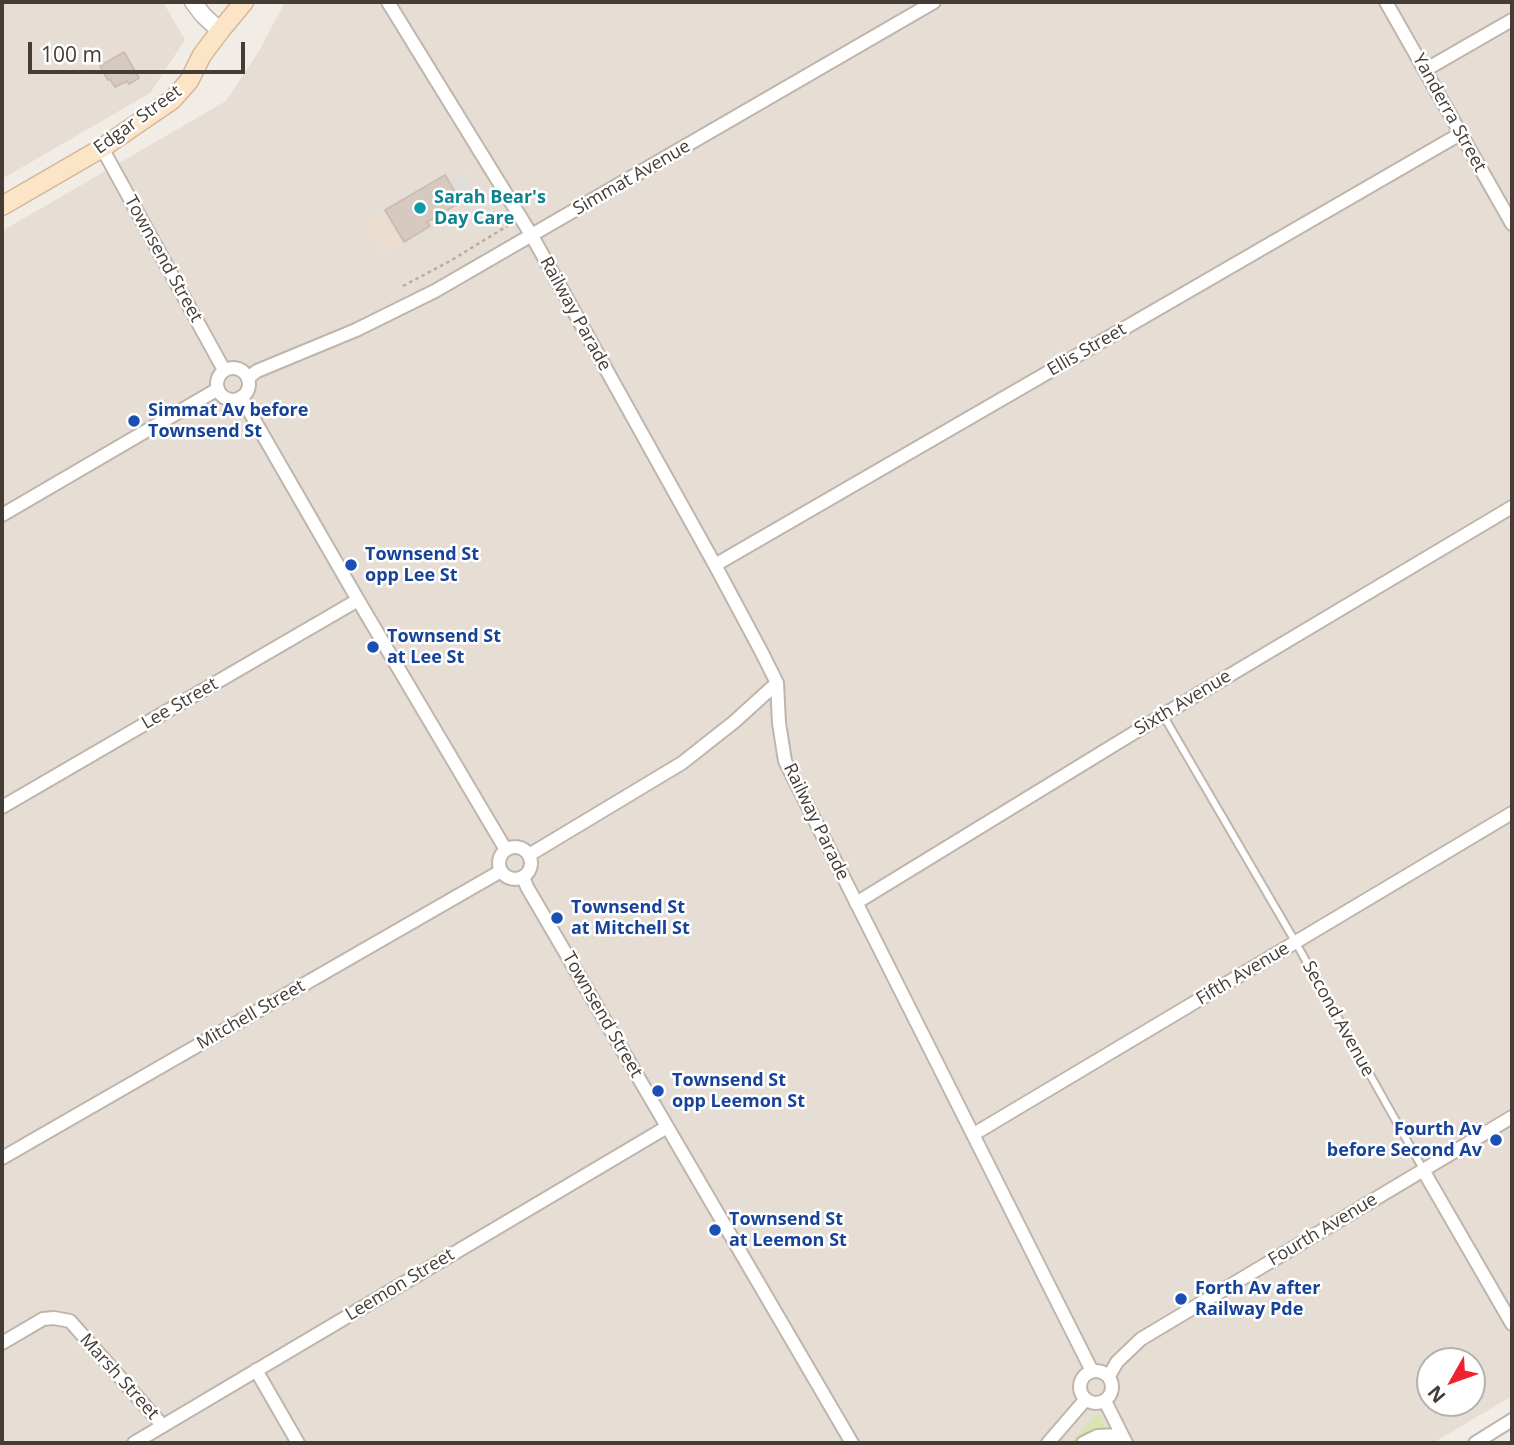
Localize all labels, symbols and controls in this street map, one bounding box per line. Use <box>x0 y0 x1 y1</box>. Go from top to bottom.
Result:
scale bar <box>32 28 248 72</box>
text: 100 m <box>41 40 102 68</box>
street label: Yanderra Street <box>1408 50 1490 176</box>
street label: Edgar Street <box>90 81 186 159</box>
street label: Simmat Avenue <box>570 136 694 220</box>
place label: Sarah Bear's Day Care <box>434 187 546 230</box>
street label: Townsend Street <box>119 192 207 326</box>
marker: Sarah Bear's Day Care <box>412 200 428 216</box>
street label: Railway Parade <box>535 253 615 375</box>
street label: Ellis Street <box>1044 319 1130 381</box>
place label: Simmat Av before Townsend St <box>148 400 308 442</box>
marker: Simmat Av before Townsend St <box>126 413 142 429</box>
place label: Townsend St opp Lee St <box>365 544 479 586</box>
marker: Townsend St opp Lee St <box>343 557 359 573</box>
place label: Townsend St at Lee St <box>387 626 501 668</box>
marker: Townsend St at Lee St <box>365 639 381 655</box>
street label: Sixth Avenue <box>1131 666 1235 740</box>
street label: Lee Street <box>138 674 222 734</box>
street label: Railway Parade <box>778 760 854 884</box>
place label: Townsend St at Mitchell St <box>571 897 690 940</box>
marker: Townsend St at Mitchell St <box>549 910 565 926</box>
street label: Fifth Avenue <box>1193 938 1293 1010</box>
street label: Townsend Street <box>557 948 647 1082</box>
street label: Second Avenue <box>1297 957 1379 1081</box>
street label: Mitchell Street <box>193 975 309 1055</box>
place label: Townsend St opp Leemon St <box>672 1070 805 1112</box>
marker: Townsend St opp Leemon St <box>650 1083 666 1099</box>
place label: Fourth Av before Second Av <box>1327 1119 1482 1162</box>
marker: Fourth Av before Second Av <box>1488 1132 1504 1148</box>
street label: Fourth Avenue <box>1265 1189 1381 1271</box>
place label: Townsend St at Leemon St <box>729 1209 847 1252</box>
marker: Townsend St at Leemon St <box>707 1222 723 1238</box>
street label: Leemon Street <box>342 1244 458 1326</box>
place label: Forth Av after Railway Pde <box>1195 1278 1320 1320</box>
marker: Forth Av after Railway Pde <box>1173 1291 1189 1307</box>
street label: Marsh Street <box>75 1330 163 1424</box>
north arrow <box>1416 1347 1486 1417</box>
text: N <box>1422 1380 1451 1408</box>

